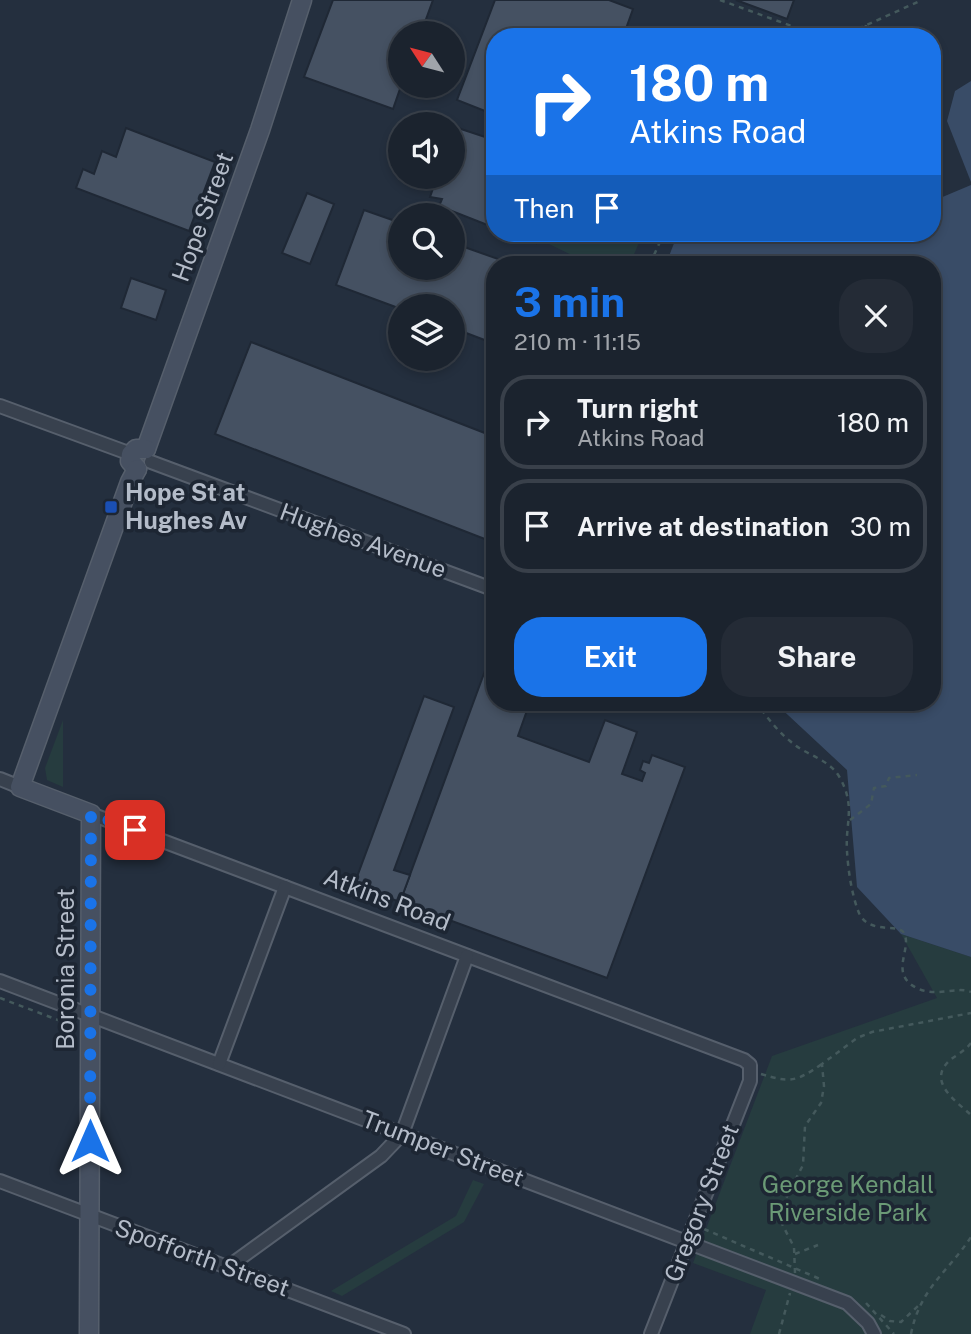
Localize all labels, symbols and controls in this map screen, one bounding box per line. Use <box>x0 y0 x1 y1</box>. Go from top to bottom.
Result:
north arrow <box>388 21 466 98</box>
map controls <box>388 21 465 371</box>
text: 180 m <box>629 54 769 112</box>
icon: right <box>514 56 605 147</box>
button: sound <box>388 112 465 189</box>
text: Atkins Road <box>629 113 806 150</box>
street label: Hope Street <box>166 148 238 285</box>
icon: arrive <box>588 189 626 227</box>
text: Then <box>514 193 574 224</box>
button: search <box>388 203 465 280</box>
text: 3 min <box>514 277 625 326</box>
button: close <box>839 279 913 353</box>
button: layers <box>388 294 465 371</box>
text: 210 m · 11:15 <box>514 328 641 355</box>
text: Turn right <box>577 393 699 424</box>
icon: right <box>518 403 556 441</box>
text: 180 m <box>837 407 909 438</box>
text: Atkins Road <box>577 424 705 451</box>
place label: Hope St at Hughes Av <box>125 478 247 534</box>
street label: Hughes Avenue <box>276 497 450 583</box>
marker: Hope St at Hughes Av <box>103 499 119 515</box>
icon: arrive <box>518 507 556 545</box>
text: Arrive at destination <box>577 511 829 542</box>
text: 30 m <box>850 511 911 542</box>
button: Exit <box>514 617 707 697</box>
button: Share <box>721 617 913 697</box>
pin <box>105 800 165 860</box>
icon: arrive <box>116 811 154 849</box>
street label: Atkins Road <box>320 862 455 936</box>
street label: Boronia Street <box>51 888 79 1050</box>
position arrow <box>53 1104 127 1178</box>
street label: Trumper Street <box>359 1104 528 1192</box>
street label: Gregory Street <box>658 1120 744 1286</box>
park label: George Kendall Riverside Park <box>762 1170 934 1226</box>
street label: Spofforth Street <box>111 1213 293 1302</box>

